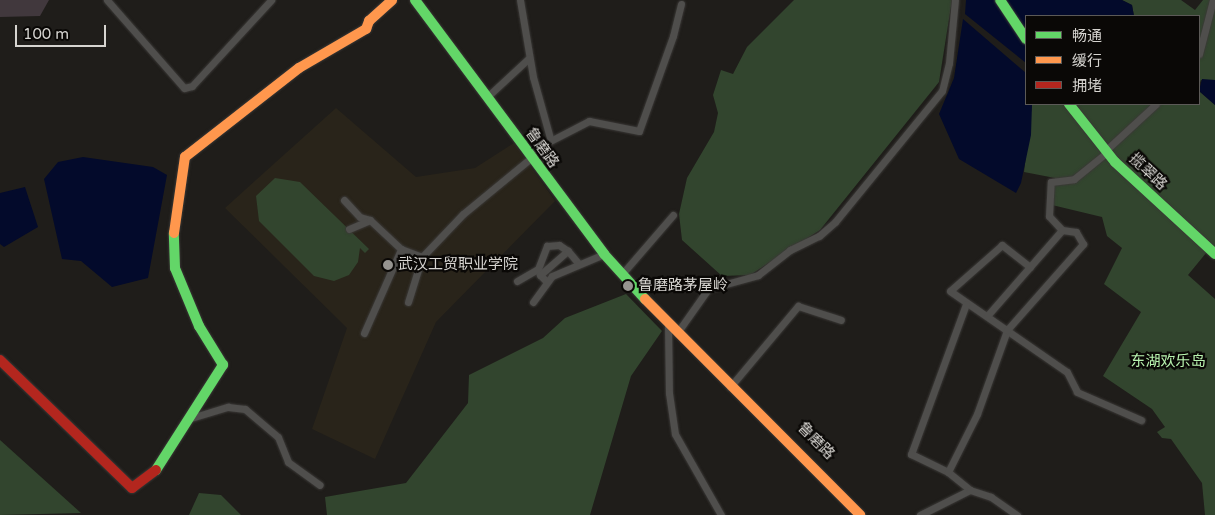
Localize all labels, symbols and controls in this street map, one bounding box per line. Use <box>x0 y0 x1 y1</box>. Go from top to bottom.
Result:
scale bar <box>18 15 109 47</box>
legend <box>1025 15 1200 105</box>
text: 100 m <box>23 25 69 43</box>
text: 畅通 <box>1072 27 1102 45</box>
text: 缓行 <box>1072 52 1102 70</box>
text: 拥堵 <box>1072 77 1102 95</box>
street label: 鲁磨路 <box>521 125 563 171</box>
street label: 揽翠路 <box>1125 150 1171 194</box>
place label: 武汉工贸职业学院 <box>398 256 518 274</box>
marker: 武汉工贸职业学院 <box>382 259 394 271</box>
place label: 鲁磨路茅屋岭 <box>638 277 728 295</box>
marker: 鲁磨路茅屋岭 <box>622 280 634 292</box>
park label: 东湖欢乐岛 <box>1131 353 1205 371</box>
street label: 鲁磨路 <box>794 419 838 463</box>

